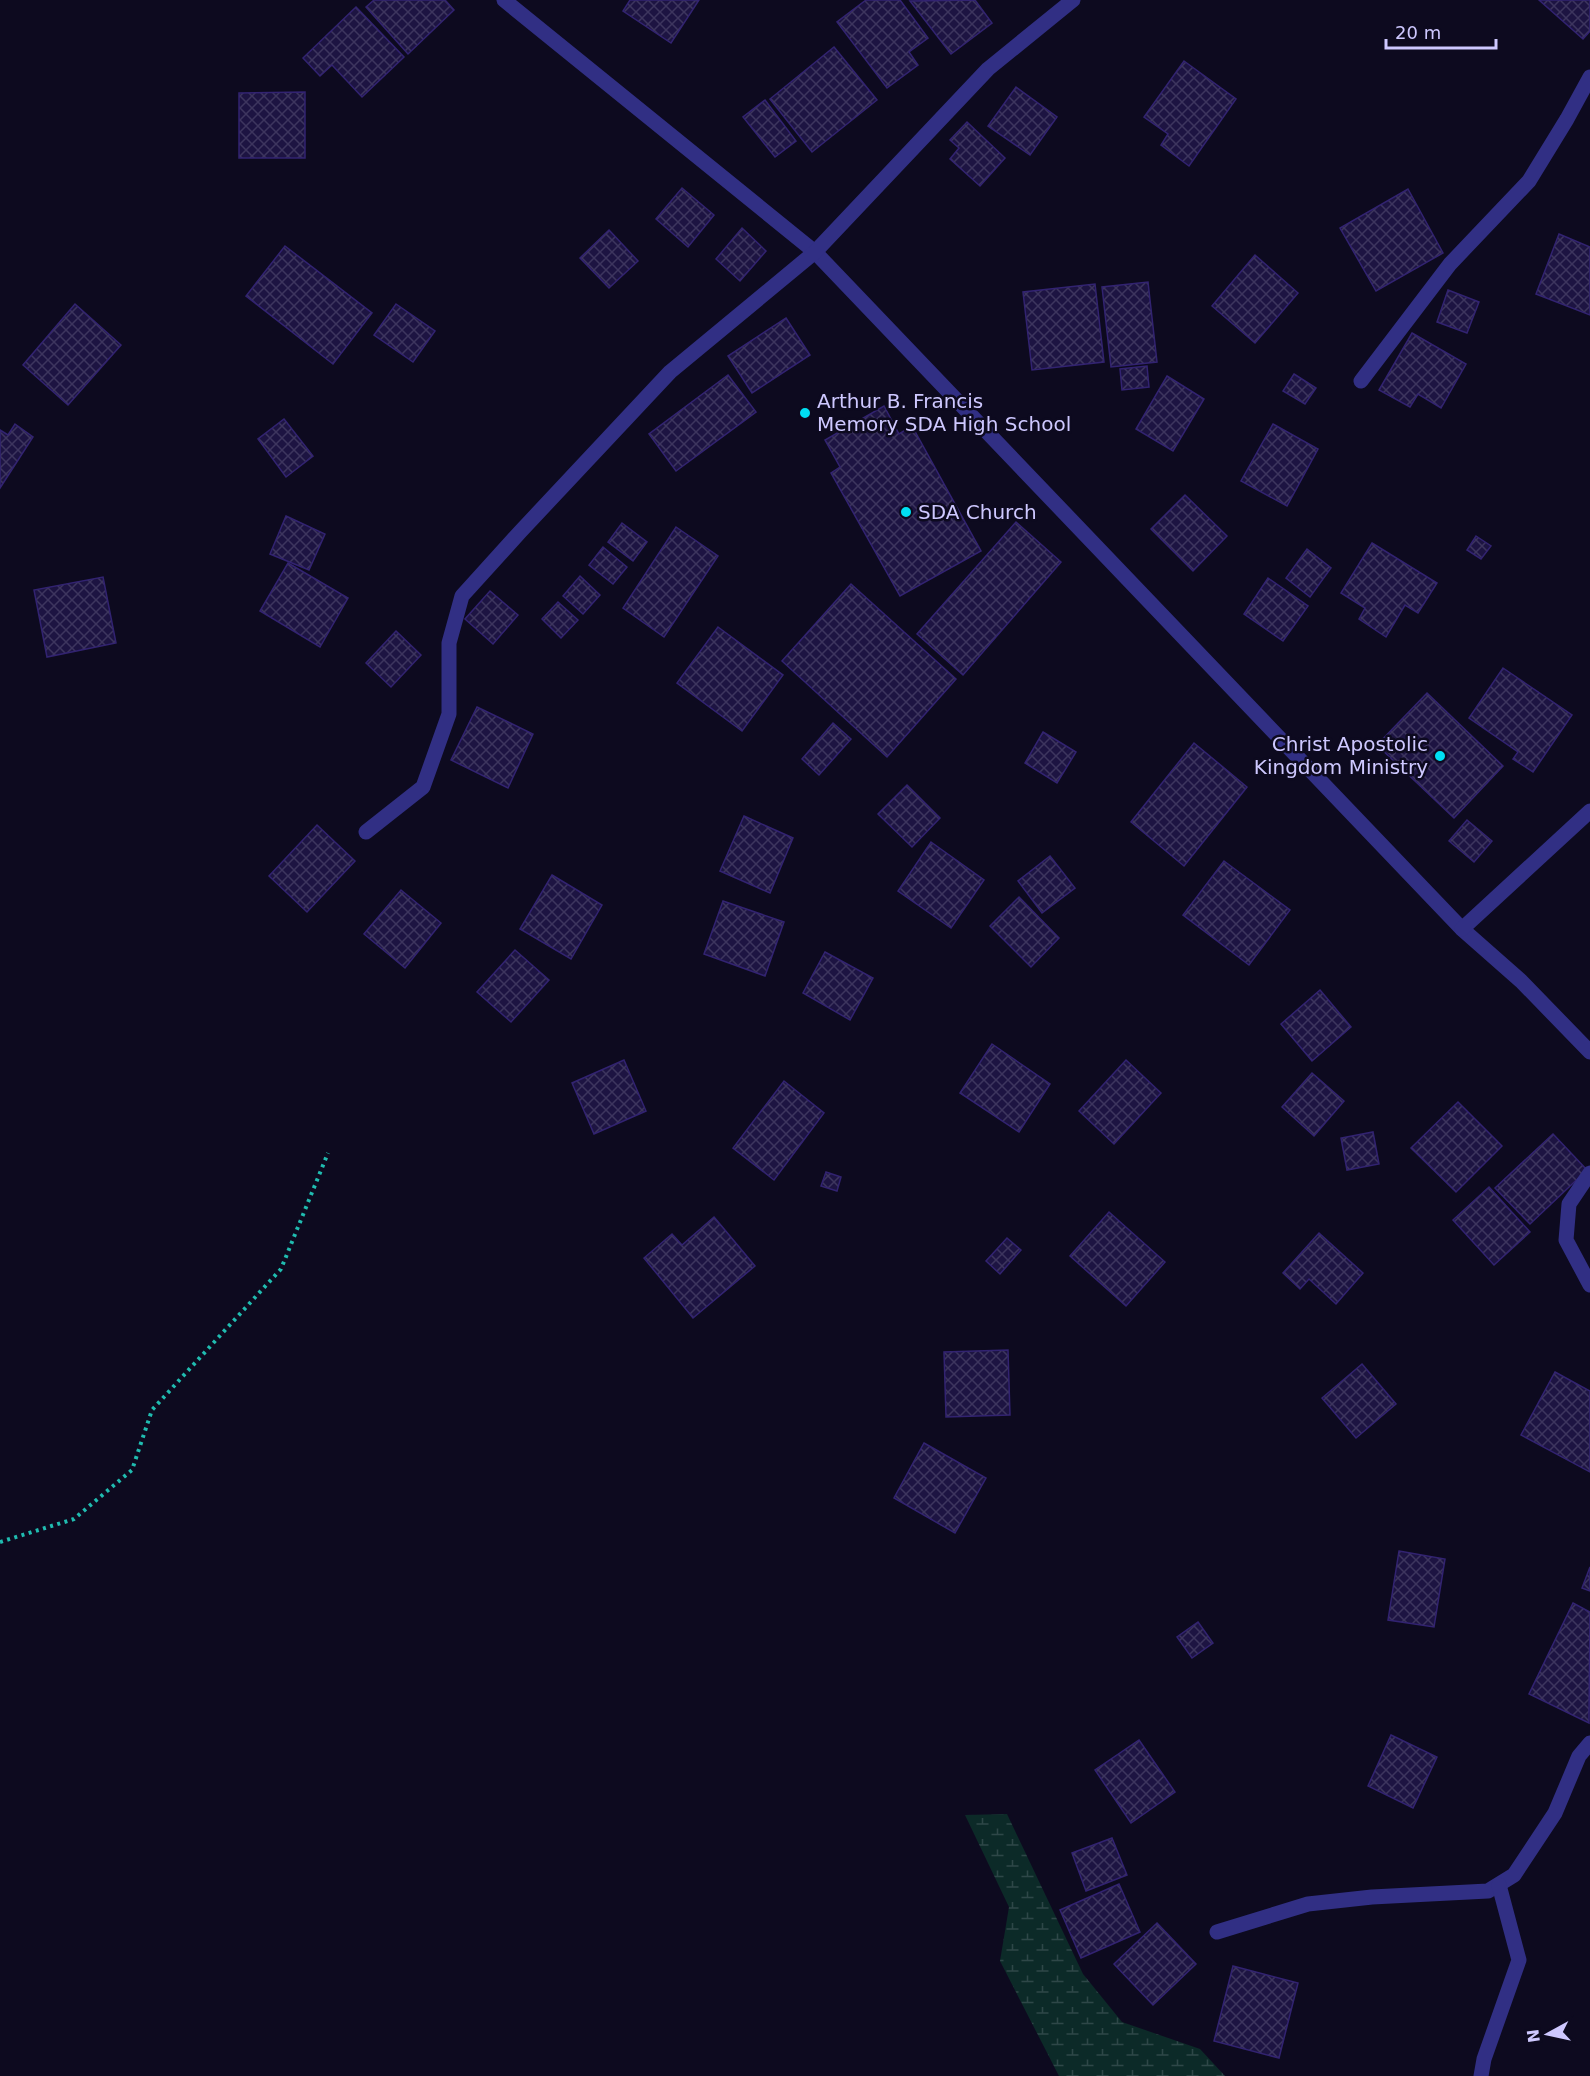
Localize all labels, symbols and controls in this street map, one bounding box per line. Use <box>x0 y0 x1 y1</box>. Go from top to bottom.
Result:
scale bar <box>1386 12 1496 50</box>
text: 20 m <box>1395 22 1441 43</box>
place label: Arthur B. Francis Memory SDA High School <box>817 389 1071 436</box>
marker: Arthur B. Francis Memory SDA High School <box>798 406 812 420</box>
place label: SDA Church <box>918 500 1037 524</box>
marker: SDA Church <box>899 505 913 519</box>
place label: Christ Apostolic Kingdom Ministry <box>1254 732 1428 779</box>
marker: Christ Apostolic Kingdom Ministry <box>1433 749 1447 763</box>
north arrow <box>1518 2004 1578 2064</box>
text: N <box>1523 2028 1544 2044</box>

